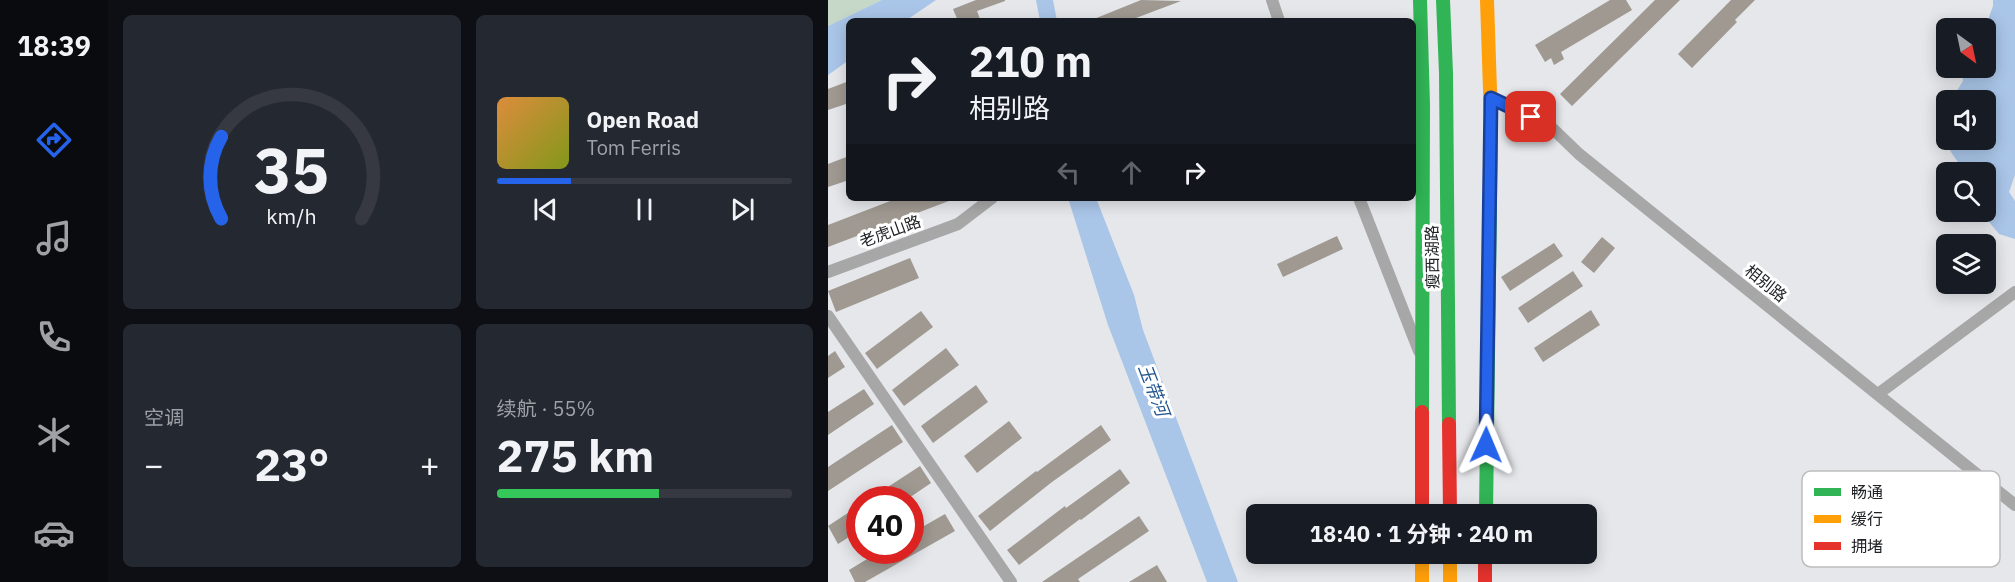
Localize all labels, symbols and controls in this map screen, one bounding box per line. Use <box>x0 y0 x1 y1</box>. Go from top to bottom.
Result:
north arrow <box>1936 18 1996 78</box>
map controls <box>1936 18 1996 294</box>
text: 18:39 <box>17 28 91 63</box>
text: 210 m <box>969 34 1092 89</box>
icon: right <box>870 42 948 120</box>
text: 相别路 <box>969 90 1050 125</box>
button: sound <box>1936 90 1996 150</box>
pin <box>1505 91 1556 142</box>
icon: arrive <box>1514 100 1547 133</box>
text: Open Road <box>587 105 699 134</box>
icon: directions <box>33 119 75 161</box>
text: 35 <box>254 129 329 210</box>
text: Tom Ferris <box>587 134 681 161</box>
icon: left <box>1052 156 1085 189</box>
icon: ahead <box>1115 156 1148 189</box>
icon: right <box>1178 156 1211 189</box>
button: search <box>1936 162 1996 222</box>
icon: previous <box>529 193 562 226</box>
icon: pause <box>628 193 661 226</box>
icon: next <box>726 193 759 226</box>
text: km/h <box>267 202 317 230</box>
street label: 老虎山路 <box>857 211 923 251</box>
icon: music <box>33 217 75 259</box>
street label: 瘦西湖路 <box>1421 225 1443 289</box>
button: layers <box>1936 234 1996 294</box>
street label: 相别路 <box>1741 260 1791 306</box>
icon: phone <box>33 316 75 358</box>
water label: 玉带河 <box>1134 361 1175 422</box>
text: 续航 · 55% <box>497 395 595 422</box>
text: 空调 <box>144 404 184 431</box>
position arrow <box>1454 413 1518 477</box>
icon: climate <box>33 414 75 456</box>
text: 275 km <box>497 426 654 484</box>
text: 23° <box>254 435 329 493</box>
text: − <box>144 443 164 486</box>
text: + <box>420 443 440 486</box>
legend <box>1802 471 2000 567</box>
text: 畅通 <box>1851 482 1883 502</box>
speed limit sign: 40 <box>846 486 924 564</box>
text: 缓行 <box>1851 509 1883 529</box>
icon: car <box>33 512 75 554</box>
text: 18:40 · 1 分钟 · 240 m <box>1310 519 1533 548</box>
text: 拥堵 <box>1851 536 1883 556</box>

